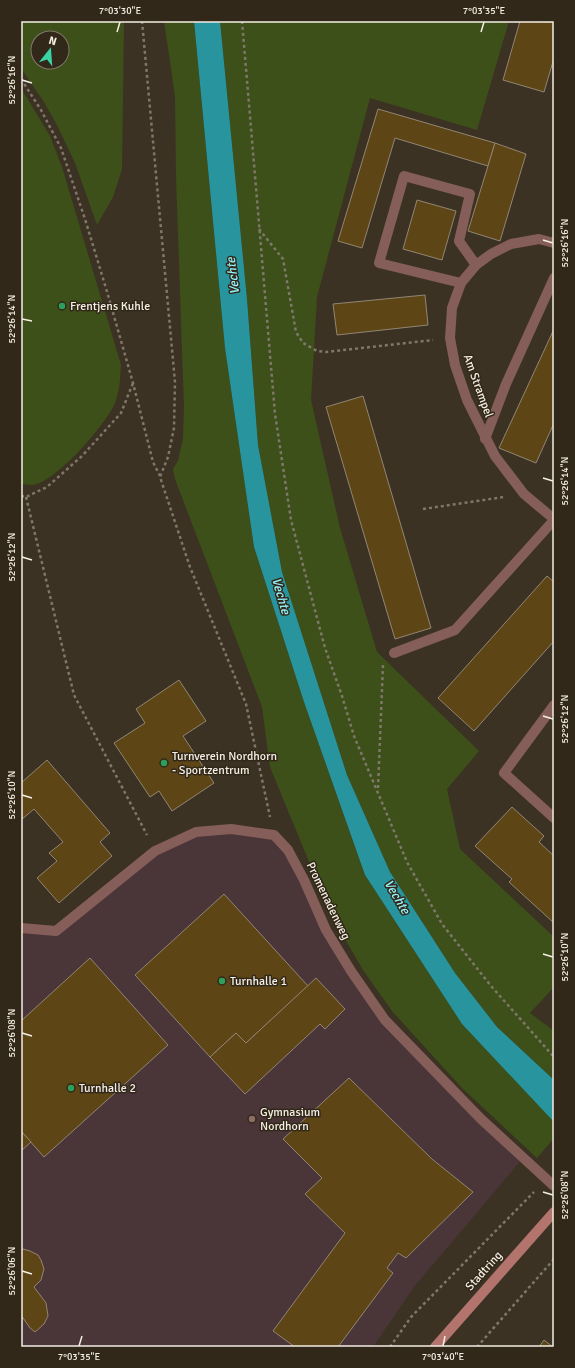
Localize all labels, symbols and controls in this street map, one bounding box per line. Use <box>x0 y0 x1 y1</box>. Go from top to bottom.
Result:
text: 7°03'30"E <box>99 5 141 17</box>
text: 7°03'35"E <box>463 5 505 17</box>
north arrow <box>30 30 70 70</box>
text: N <box>47 34 58 48</box>
text: 52°26'16"N <box>6 56 18 104</box>
text: 52°26'16"N <box>559 219 571 267</box>
water label: Vechte <box>223 255 243 296</box>
text: 52°26'14"N <box>6 295 18 343</box>
place label: Frentjens Kuhle <box>70 299 150 314</box>
marker: Frentjens Kuhle <box>57 301 67 311</box>
street label: Am Strampel <box>460 352 497 420</box>
text: 52°26'14"N <box>559 457 571 505</box>
text: 52°26'12"N <box>6 533 18 581</box>
water label: Vechte <box>268 576 294 618</box>
text: 52°26'12"N <box>559 695 571 743</box>
place label: Turnverein Nordhorn - Sportzentrum <box>172 749 277 778</box>
marker: Turnverein Nordhorn - Sportzentrum <box>159 758 169 768</box>
text: 52°26'10"N <box>6 771 18 819</box>
street label: Promenadenweg <box>303 860 353 942</box>
water label: Vechte <box>380 877 414 918</box>
text: 52°26'10"N <box>559 933 571 981</box>
place label: Turnhalle 1 <box>230 974 287 989</box>
marker: Turnhalle 1 <box>217 976 227 986</box>
text: 52°26'08"N <box>6 1009 18 1057</box>
place label: Turnhalle 2 <box>79 1081 136 1096</box>
marker: Turnhalle 2 <box>66 1083 76 1093</box>
place label: Gymnasium Nordhorn <box>260 1105 320 1134</box>
marker: Gymnasium Nordhorn <box>247 1114 257 1124</box>
text: 52°26'08"N <box>559 1171 571 1219</box>
text: 52°26'06"N <box>6 1247 18 1295</box>
street label: Stadtring <box>462 1248 506 1294</box>
text: 7°03'35"E <box>58 1351 100 1363</box>
text: 7°03'40"E <box>422 1351 464 1363</box>

